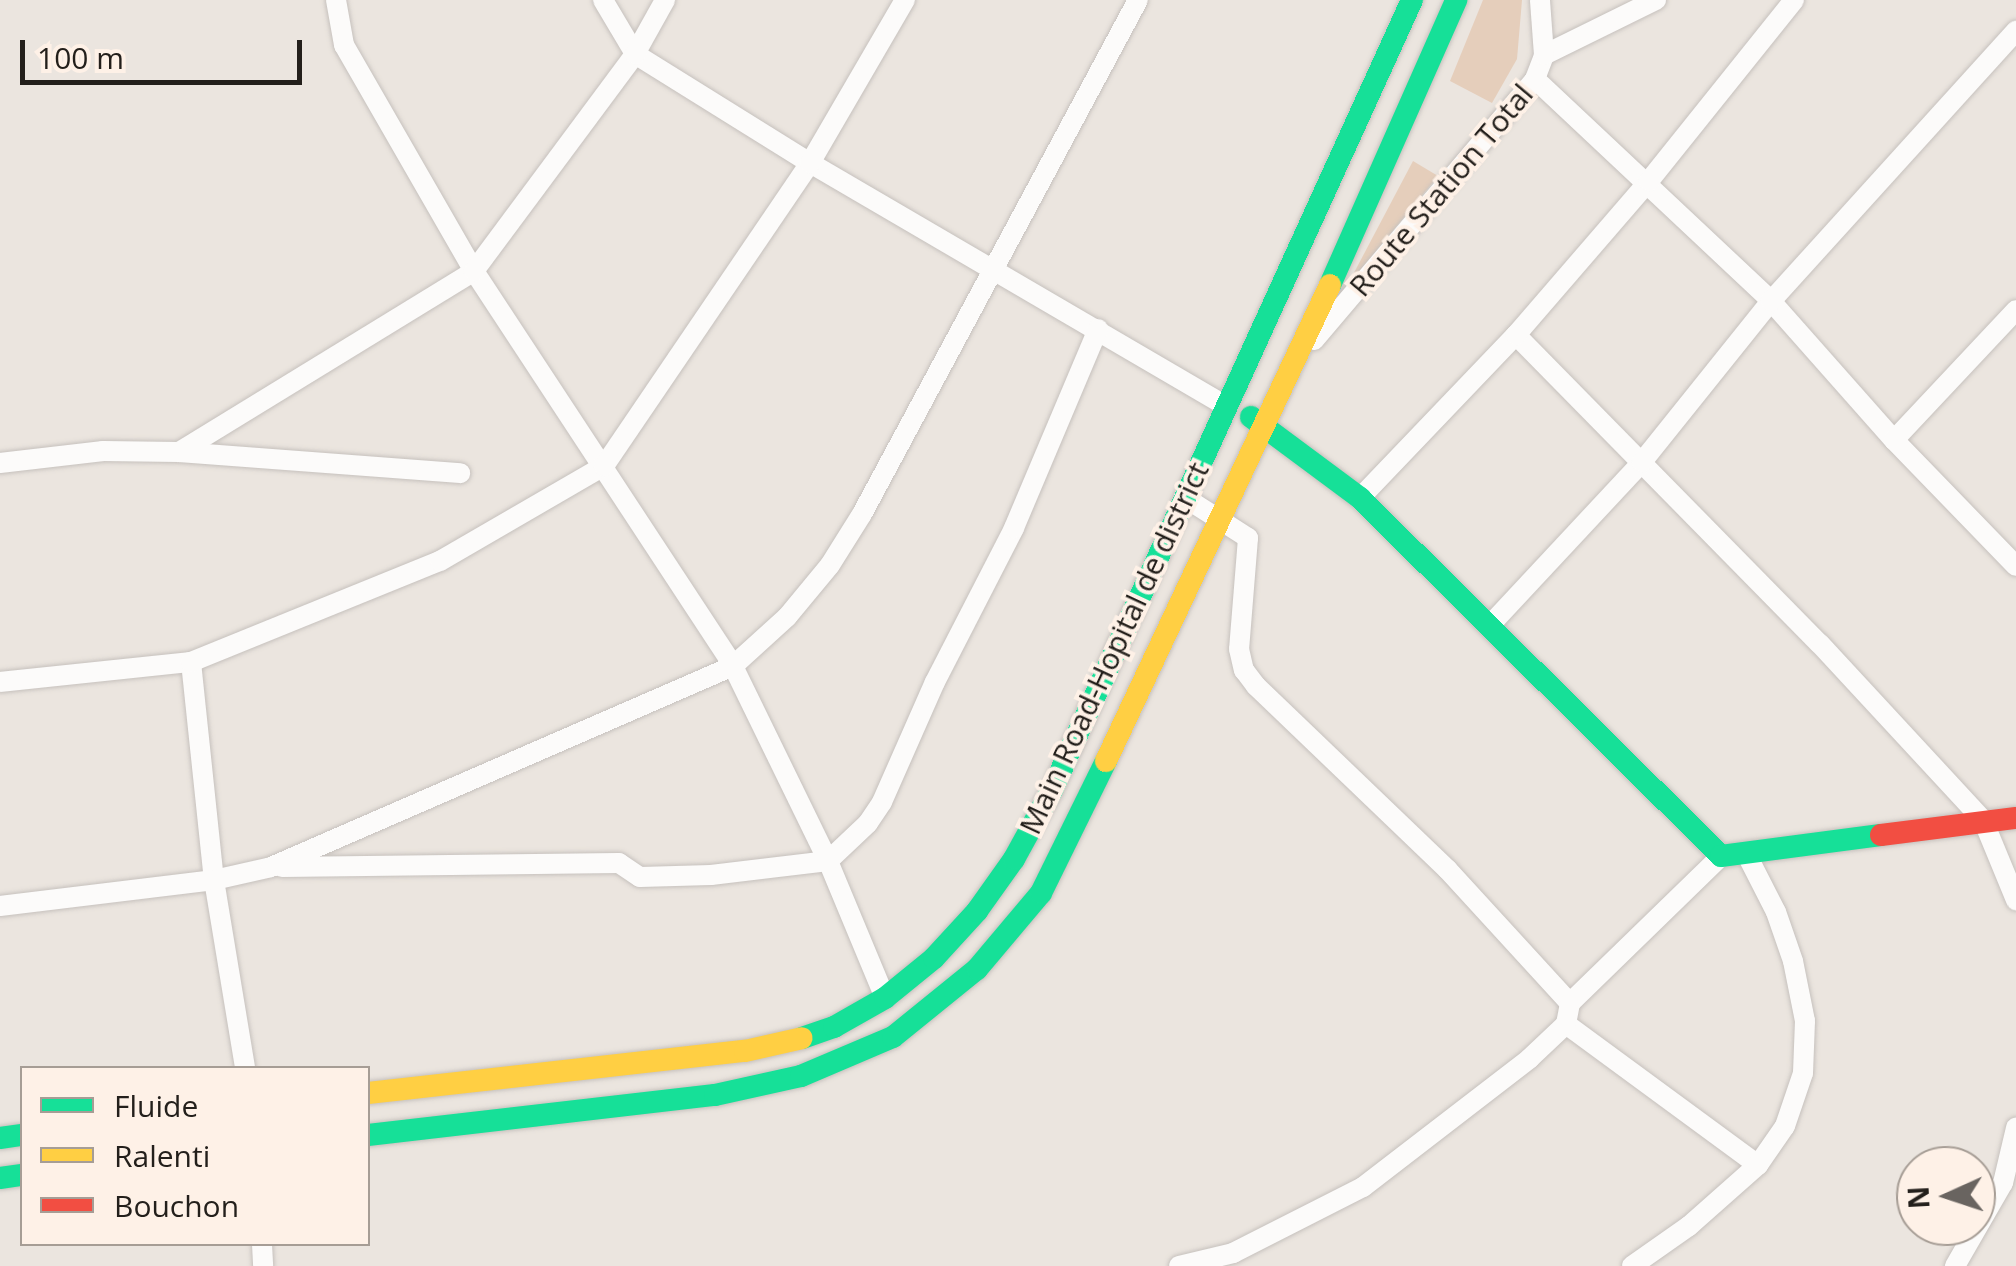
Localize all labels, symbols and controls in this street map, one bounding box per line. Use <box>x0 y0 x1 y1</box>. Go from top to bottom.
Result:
scale bar <box>25 20 308 82</box>
text: 100 m <box>37 37 124 78</box>
street label: Route Station Total <box>1342 77 1540 303</box>
street label: Main Road-Hopital de district <box>1012 456 1216 840</box>
legend <box>20 1066 370 1246</box>
text: Fluide <box>114 1085 198 1126</box>
text: Ralenti <box>114 1135 210 1176</box>
north arrow <box>1896 1146 1996 1246</box>
text: Bouchon <box>114 1185 239 1226</box>
text: N <box>1898 1185 1938 1210</box>

